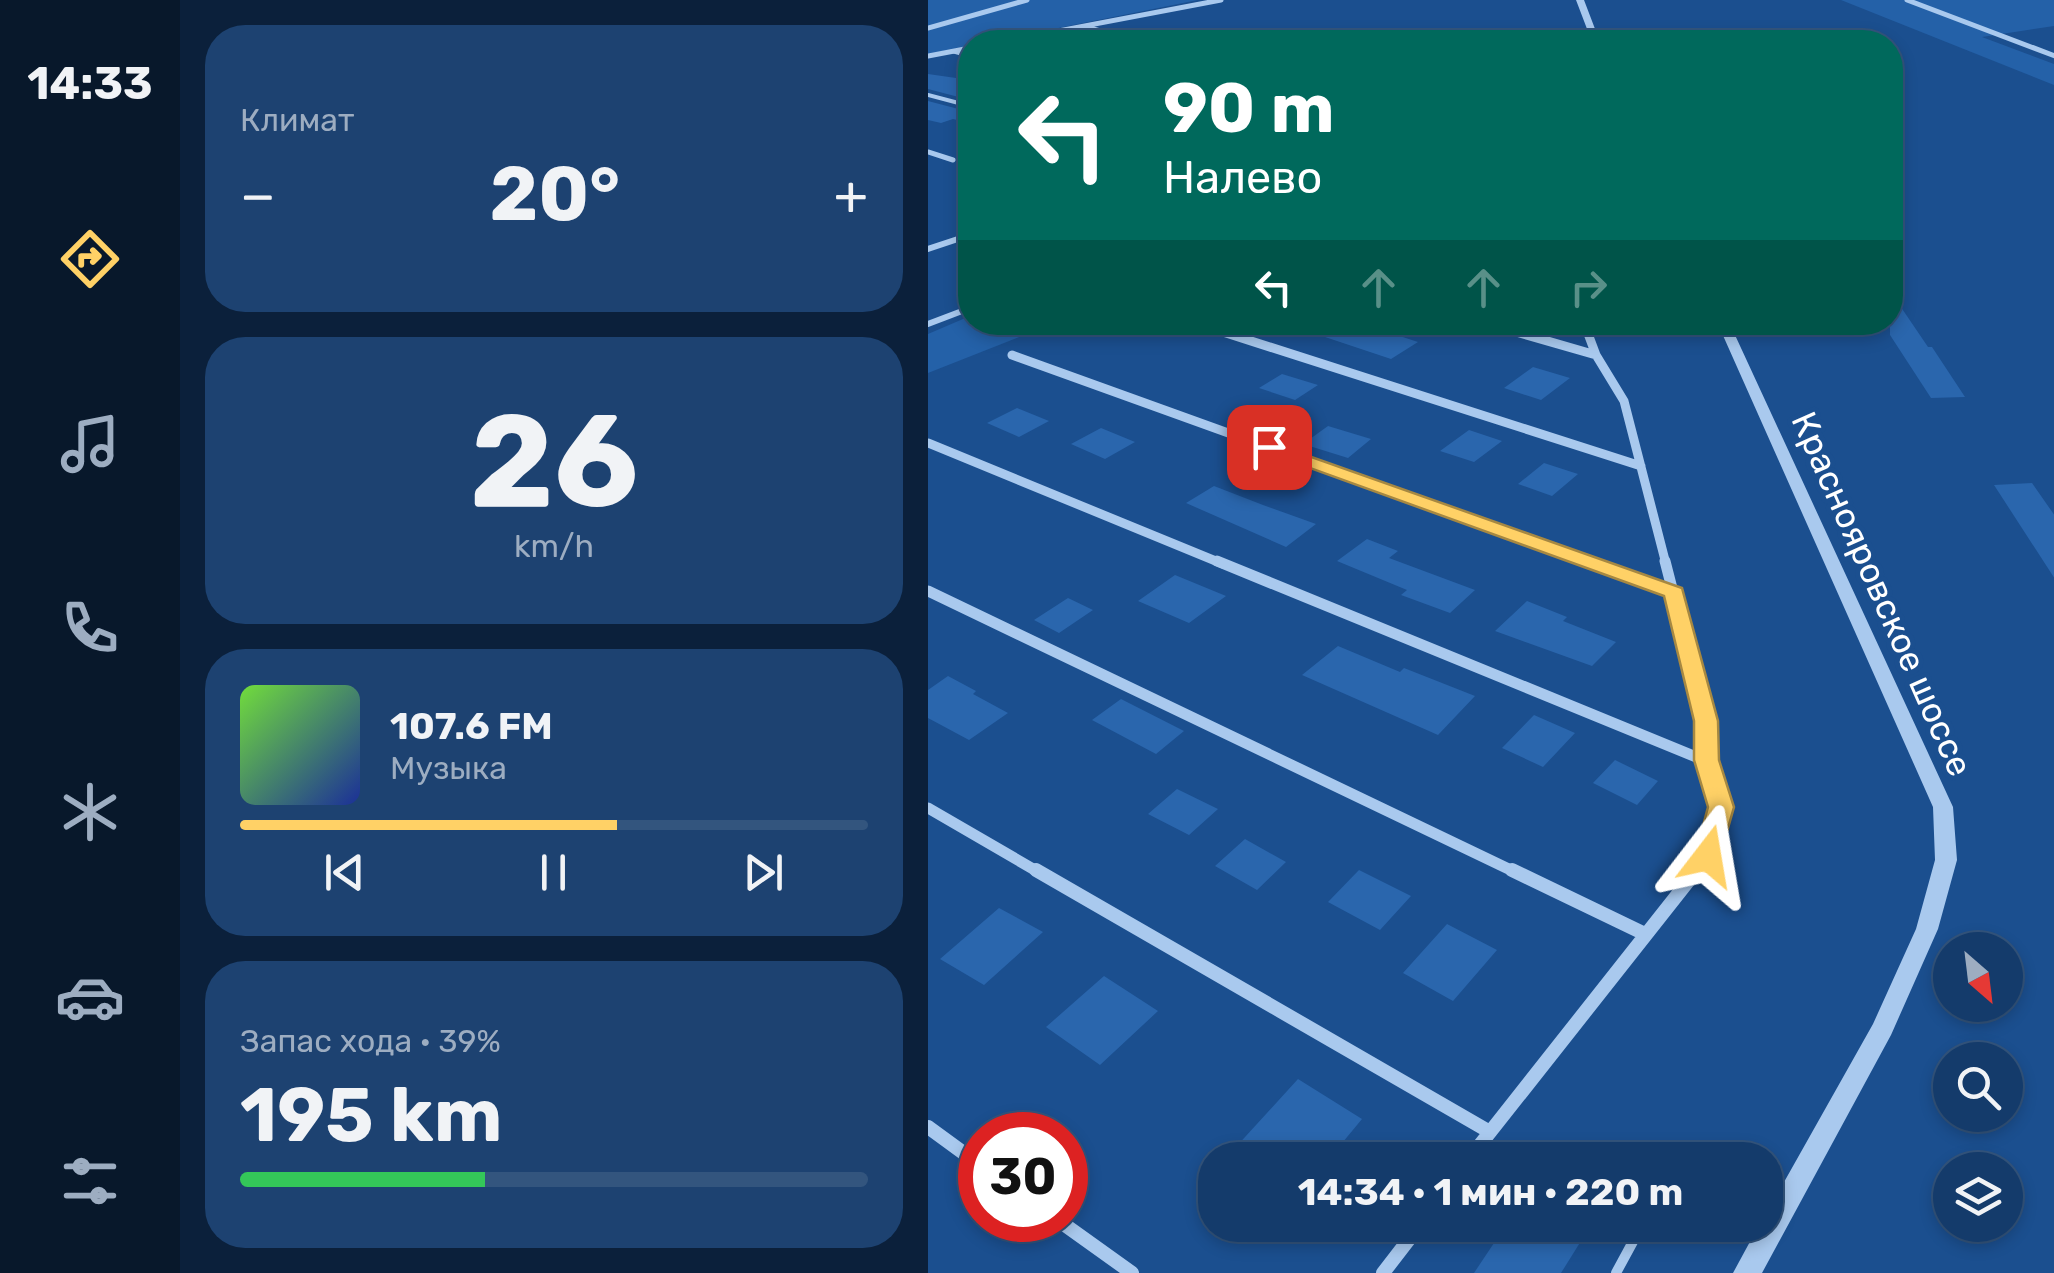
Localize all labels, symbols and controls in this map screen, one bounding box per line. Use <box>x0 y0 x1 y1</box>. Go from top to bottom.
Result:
text: 14:33 <box>27 57 153 110</box>
text: 90 m <box>1163 67 1335 150</box>
icon: left <box>998 70 1128 200</box>
text: Климат <box>240 101 354 139</box>
text: 20° <box>489 150 620 239</box>
text: Налево <box>1163 151 1322 204</box>
text: − <box>240 163 276 228</box>
text: + <box>834 163 868 228</box>
icon: directions <box>55 224 125 294</box>
icon: left <box>1246 260 1301 315</box>
icon: ahead <box>1351 260 1406 315</box>
icon: ahead <box>1456 260 1511 315</box>
icon: right <box>1561 260 1616 315</box>
text: 26 <box>469 384 639 539</box>
pin <box>1227 405 1312 490</box>
street label: Краснояровское шоссе <box>1783 405 1981 783</box>
icon: music <box>55 409 125 479</box>
icon: arrive <box>1242 420 1297 475</box>
text: km/h <box>514 527 594 565</box>
icon: phone <box>55 593 125 663</box>
text: 107.6 FM <box>390 703 553 749</box>
text: Музыка <box>390 749 507 787</box>
icon: climate <box>55 777 125 847</box>
position arrow <box>1656 804 1760 908</box>
icon: previous <box>317 845 372 900</box>
icon: pause <box>526 845 581 900</box>
icon: next <box>736 845 791 900</box>
north arrow <box>1933 932 2023 1022</box>
map controls <box>1933 932 2023 1242</box>
icon: car <box>55 962 125 1032</box>
text: Запас хода · 39% <box>240 1022 501 1060</box>
button: search <box>1933 1042 2023 1132</box>
text: 195 km <box>240 1071 502 1160</box>
speed limit sign: 30 <box>958 1112 1088 1242</box>
icon: filters <box>55 1146 125 1216</box>
button: layers <box>1933 1152 2023 1242</box>
text: 14:34 · 1 мин · 220 m <box>1298 1169 1683 1215</box>

